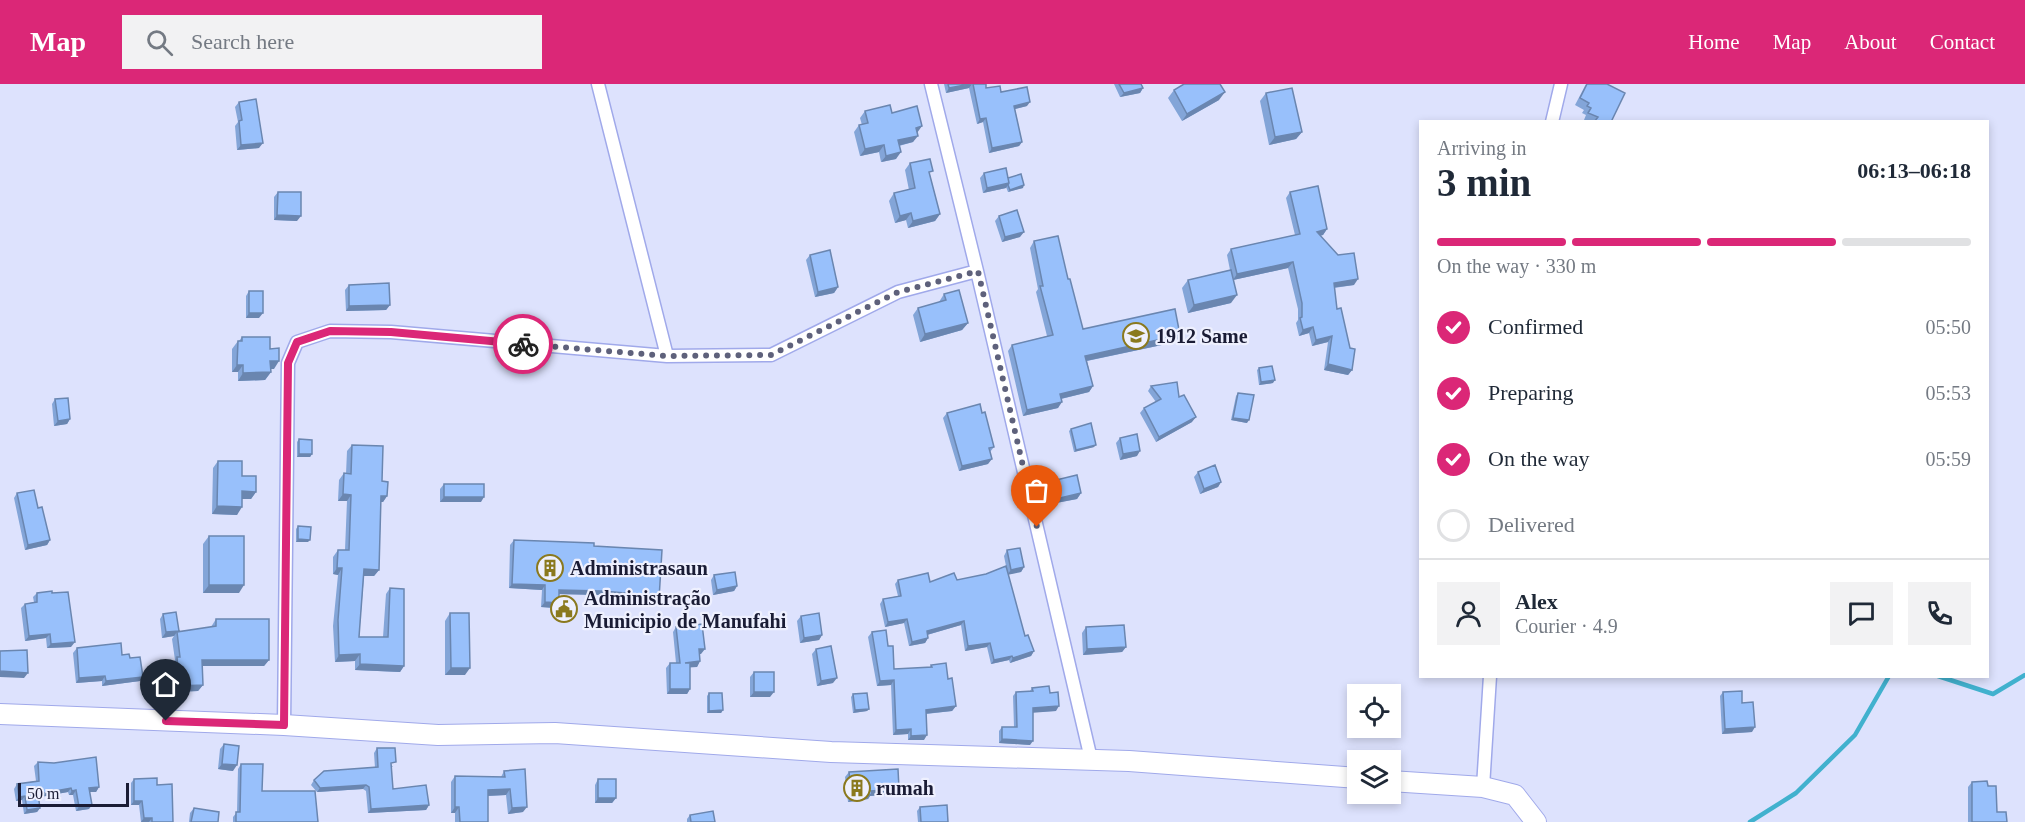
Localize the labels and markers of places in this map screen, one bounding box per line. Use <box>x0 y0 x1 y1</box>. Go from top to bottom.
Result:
school or university icon: 1912 Same <box>1121 321 1151 351</box>
place label: 1912 Same <box>1156 325 1248 347</box>
pin <box>1011 465 1062 527</box>
building icon: Administrasaun <box>535 553 565 583</box>
place label: Administrasaun <box>570 557 708 579</box>
place label: Administração Municipio de Manufahi <box>584 587 787 633</box>
public building icon: Administração Municipio de Manufahi <box>549 594 579 624</box>
pin <box>140 659 191 721</box>
building icon: rumah <box>842 773 872 803</box>
place label: rumah <box>876 777 934 799</box>

